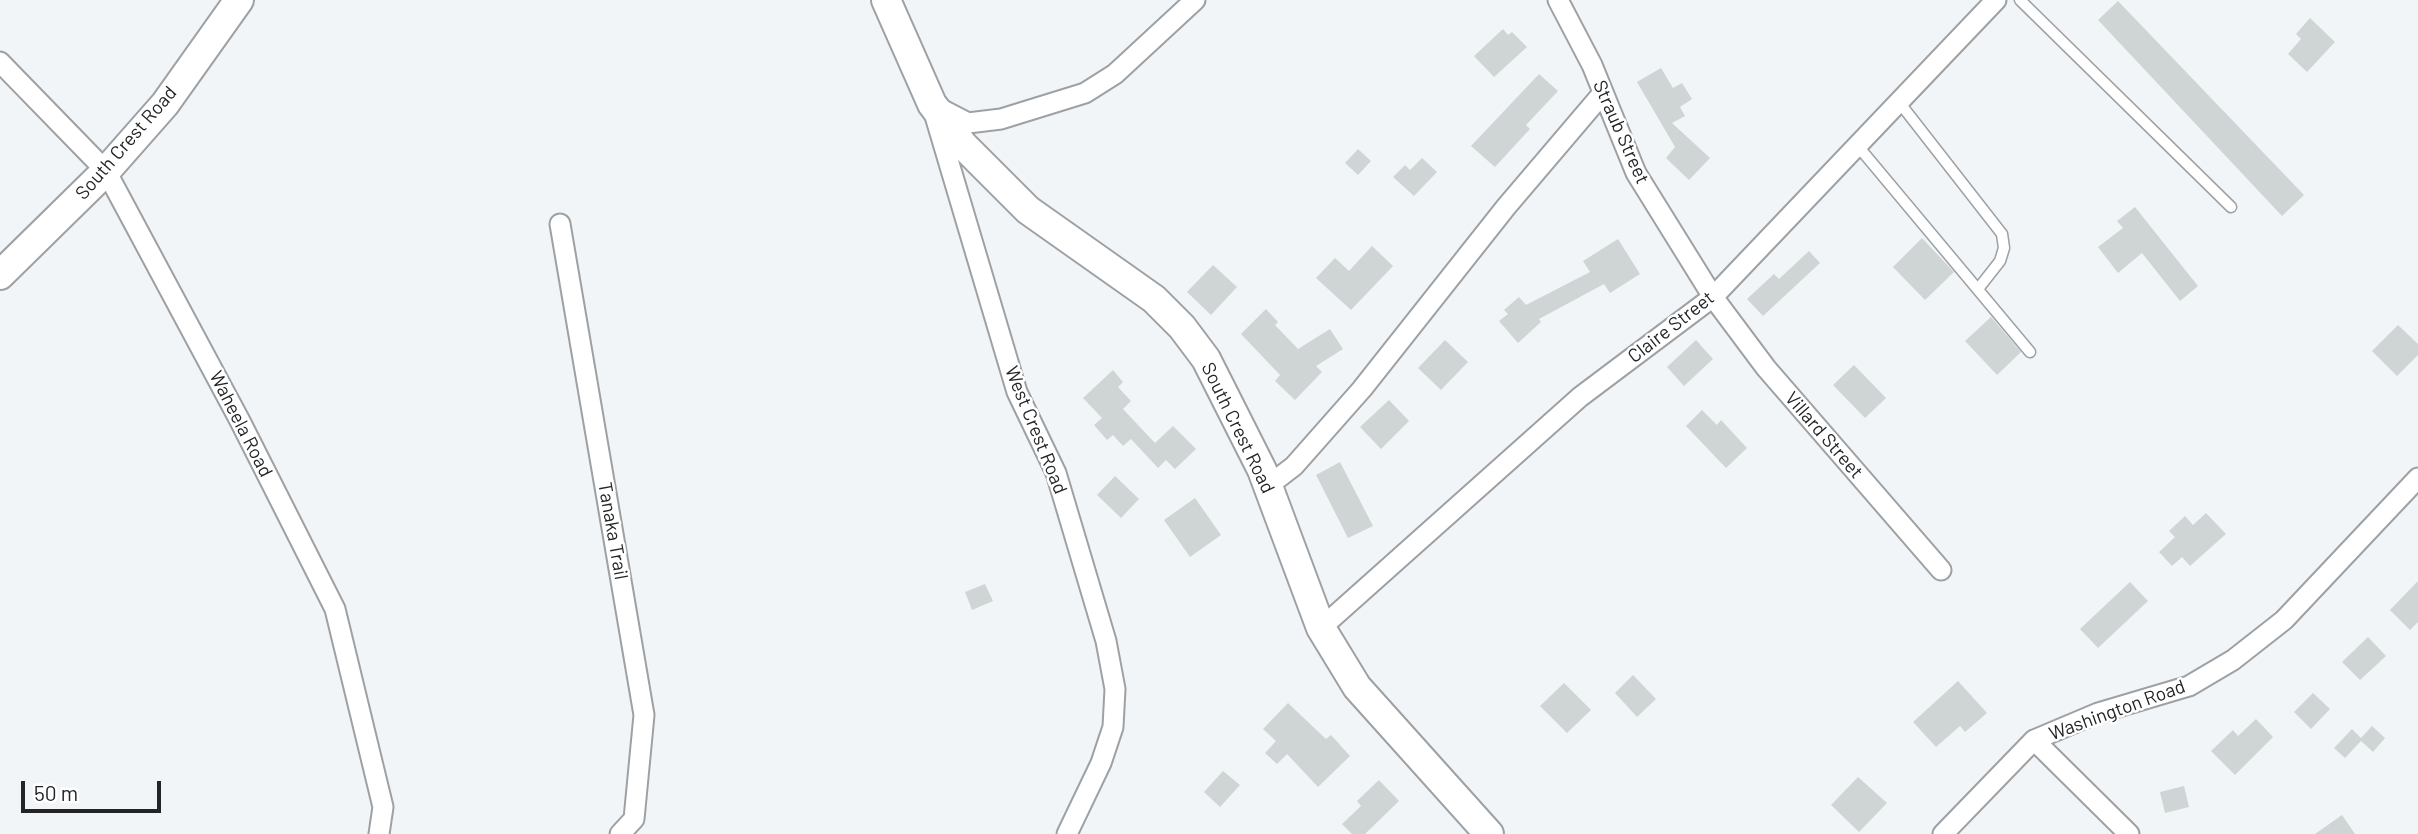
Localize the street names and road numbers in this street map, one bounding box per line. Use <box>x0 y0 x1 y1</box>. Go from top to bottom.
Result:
street label: Straub Street <box>1588 77 1654 187</box>
street label: South Crest Road <box>71 82 181 204</box>
street label: Claire Street <box>1623 286 1719 368</box>
street label: South Crest Road <box>1196 359 1280 497</box>
street label: West Crest Road <box>1000 363 1072 497</box>
street label: Waheela Road <box>205 367 277 481</box>
street label: Villard Street <box>1780 387 1868 483</box>
street label: Tanaka Trail <box>593 480 633 582</box>
street label: Washington Road <box>2046 675 2188 745</box>

